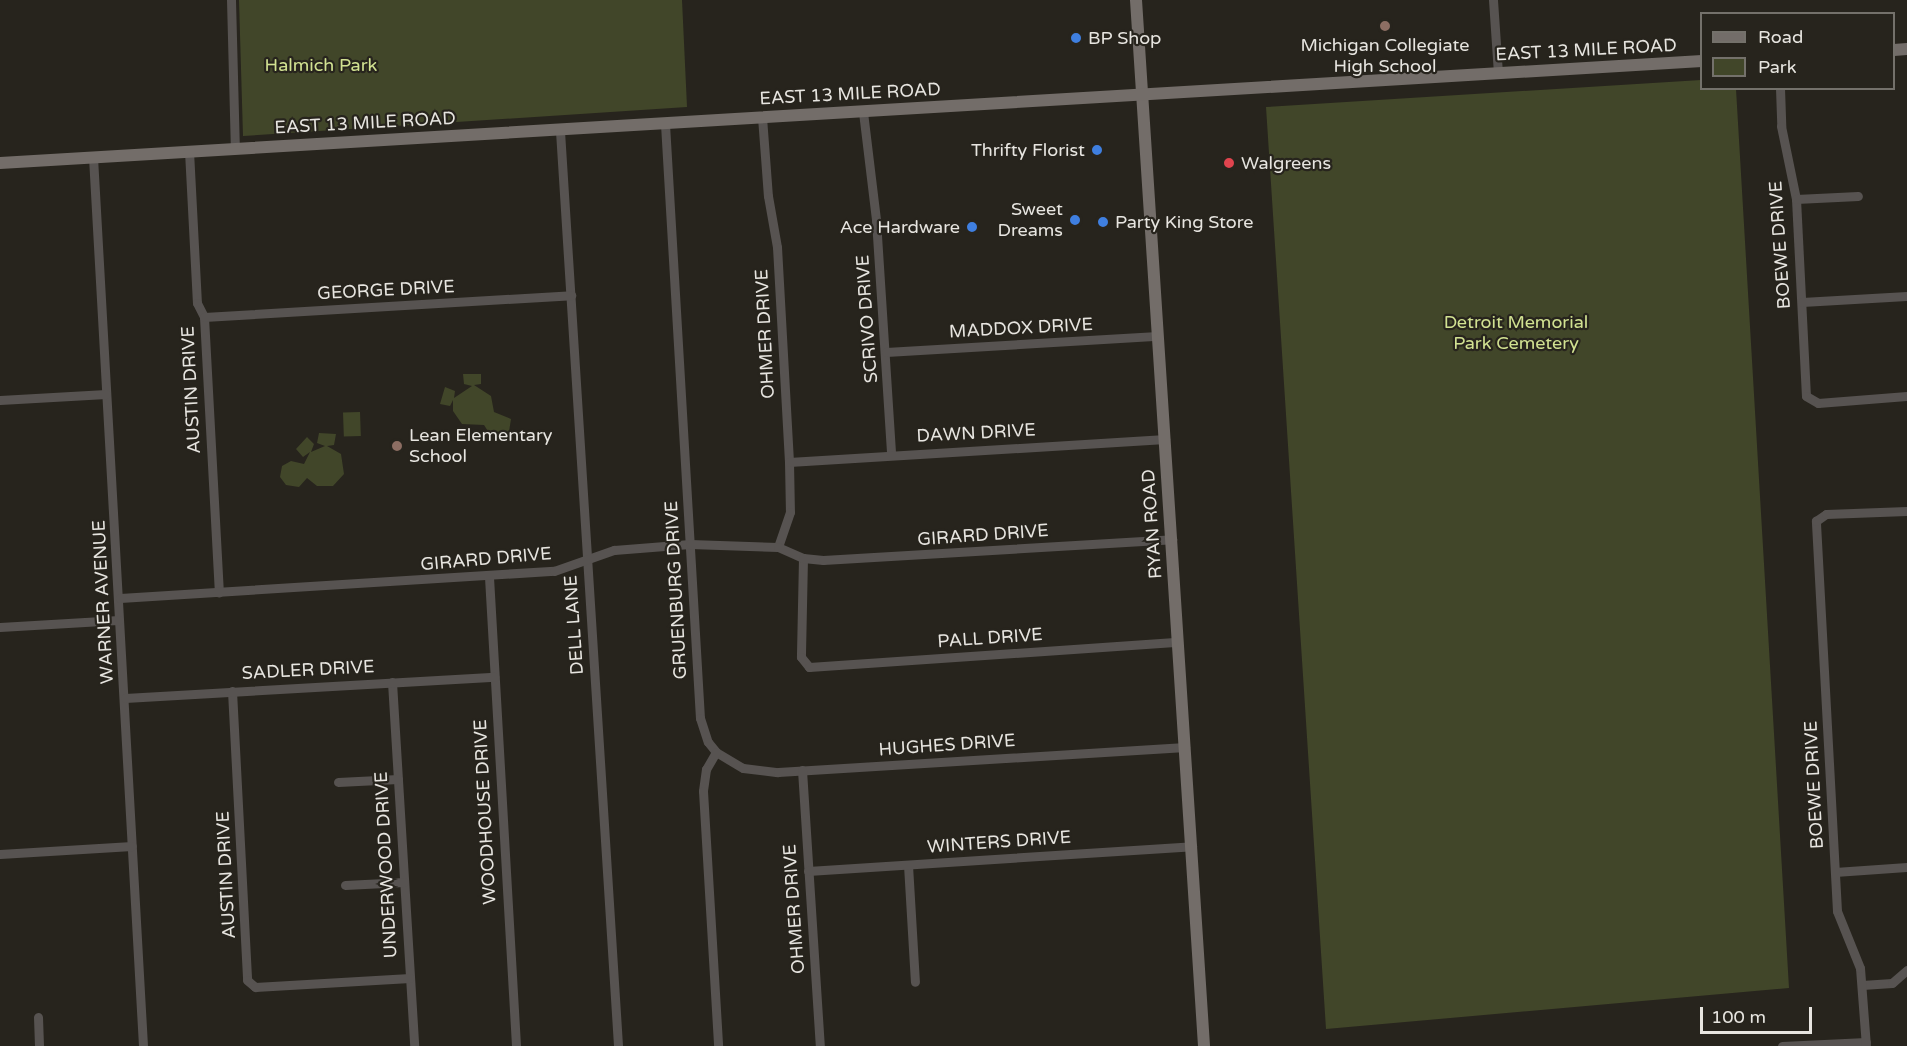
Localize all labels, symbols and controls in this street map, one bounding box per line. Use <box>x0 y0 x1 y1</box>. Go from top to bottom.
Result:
legend <box>1700 12 1895 90</box>
marker: Michigan Collegiate High School <box>1378 19 1392 33</box>
text: Road <box>1758 26 1803 48</box>
place label: BP Shop <box>1088 27 1161 49</box>
marker: BP Shop <box>1069 31 1083 45</box>
street label: EAST 13 MILE ROAD <box>1495 34 1677 66</box>
place label: Michigan Collegiate High School <box>1301 35 1469 78</box>
park label: Halmich Park <box>265 54 377 76</box>
text: Park <box>1758 56 1796 78</box>
street label: EAST 13 MILE ROAD <box>759 78 941 110</box>
street label: EAST 13 MILE ROAD <box>274 107 456 139</box>
place label: Thrifty Florist <box>971 139 1085 161</box>
marker: Thrifty Florist <box>1090 143 1104 157</box>
place label: Walgreens <box>1241 152 1331 174</box>
marker: Walgreens <box>1222 156 1236 170</box>
street label: BOEWE DRIVE <box>1765 180 1795 310</box>
place label: Sweet Dreams <box>998 199 1063 242</box>
place label: Party King Store <box>1115 211 1254 233</box>
marker: Sweet Dreams <box>1068 213 1082 227</box>
marker: Party King Store <box>1096 215 1110 229</box>
place label: Ace Hardware <box>840 216 960 238</box>
marker: Ace Hardware <box>965 220 979 234</box>
street label: SCRIVO DRIVE <box>852 254 882 384</box>
street label: OHMER DRIVE <box>751 269 779 399</box>
street label: GEORGE DRIVE <box>317 276 455 304</box>
park label: Detroit Memorial Park Cemetery <box>1444 312 1588 354</box>
street label: MADDOX DRIVE <box>948 313 1094 343</box>
street label: AUSTIN DRIVE <box>177 326 205 454</box>
street label: DAWN DRIVE <box>916 419 1036 447</box>
place label: Lean Elementary School <box>409 425 552 468</box>
marker: Lean Elementary School <box>390 439 404 453</box>
street label: RYAN ROAD <box>1137 468 1167 580</box>
street label: GRUENBURG DRIVE <box>661 500 691 680</box>
street label: WARNER AVENUE <box>88 520 118 684</box>
street label: GIRARD DRIVE <box>917 520 1049 550</box>
street label: GIRARD DRIVE <box>420 543 552 575</box>
street label: DELL LANE <box>560 574 588 676</box>
street label: PALL DRIVE <box>937 624 1043 652</box>
street label: SADLER DRIVE <box>241 656 375 684</box>
street label: WOODHOUSE DRIVE <box>469 719 501 905</box>
street label: BOEWE DRIVE <box>1800 720 1828 850</box>
street label: HUGHES DRIVE <box>878 729 1016 761</box>
street label: UNDERWOOD DRIVE <box>370 771 402 959</box>
street label: AUSTIN DRIVE <box>212 811 240 939</box>
street label: WINTERS DRIVE <box>926 826 1072 858</box>
street label: OHMER DRIVE <box>779 843 809 975</box>
scale bar <box>1703 995 1816 1033</box>
text: 100 m <box>1711 1006 1766 1028</box>

